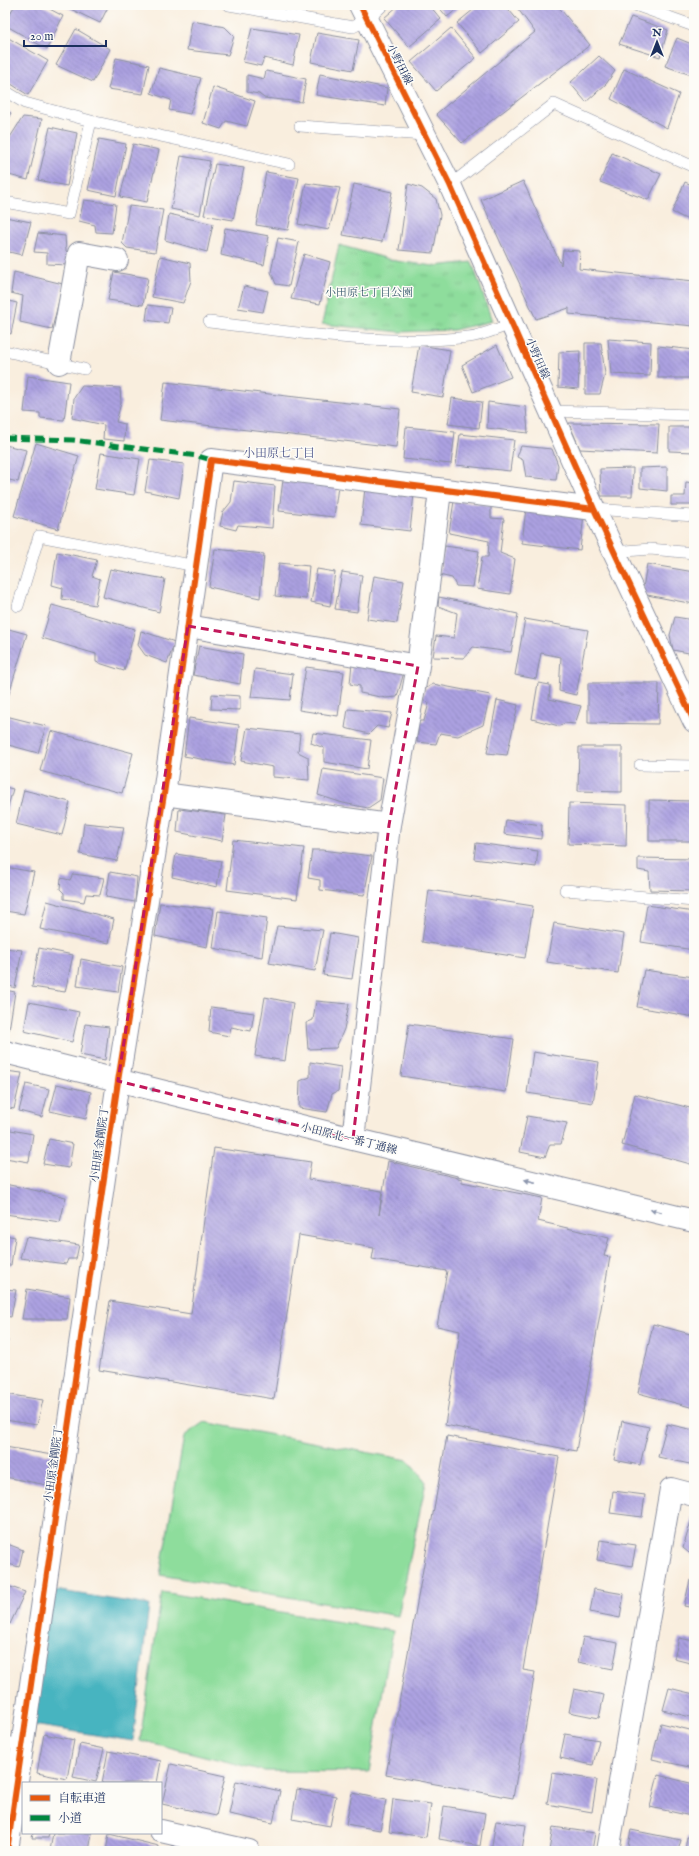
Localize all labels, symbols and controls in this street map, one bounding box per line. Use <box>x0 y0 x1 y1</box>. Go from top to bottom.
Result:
scale bar <box>24 22 106 48</box>
north arrow <box>637 22 677 62</box>
text: N <box>651 26 662 40</box>
text: 20 m <box>30 29 53 44</box>
street label: 小野田線 <box>383 42 415 87</box>
park label: 小田原七丁目公園 <box>325 286 413 300</box>
street label: 小野田線 <box>522 335 552 381</box>
district label: 小田原七丁目 <box>243 446 315 461</box>
one-way arrow <box>148 1086 161 1092</box>
street label: 小田原金剛院丁 <box>88 1105 112 1183</box>
one-way arrow <box>275 1118 287 1124</box>
street label: 小田原北一番丁通線 <box>299 1120 398 1158</box>
one-way arrow <box>523 1178 536 1184</box>
one-way arrow <box>650 1208 662 1214</box>
street label: 小田原金剛院丁 <box>42 1425 66 1503</box>
legend <box>22 1782 162 1834</box>
text: 自転車道 <box>58 1791 106 1806</box>
text: 小道 <box>58 1811 82 1826</box>

